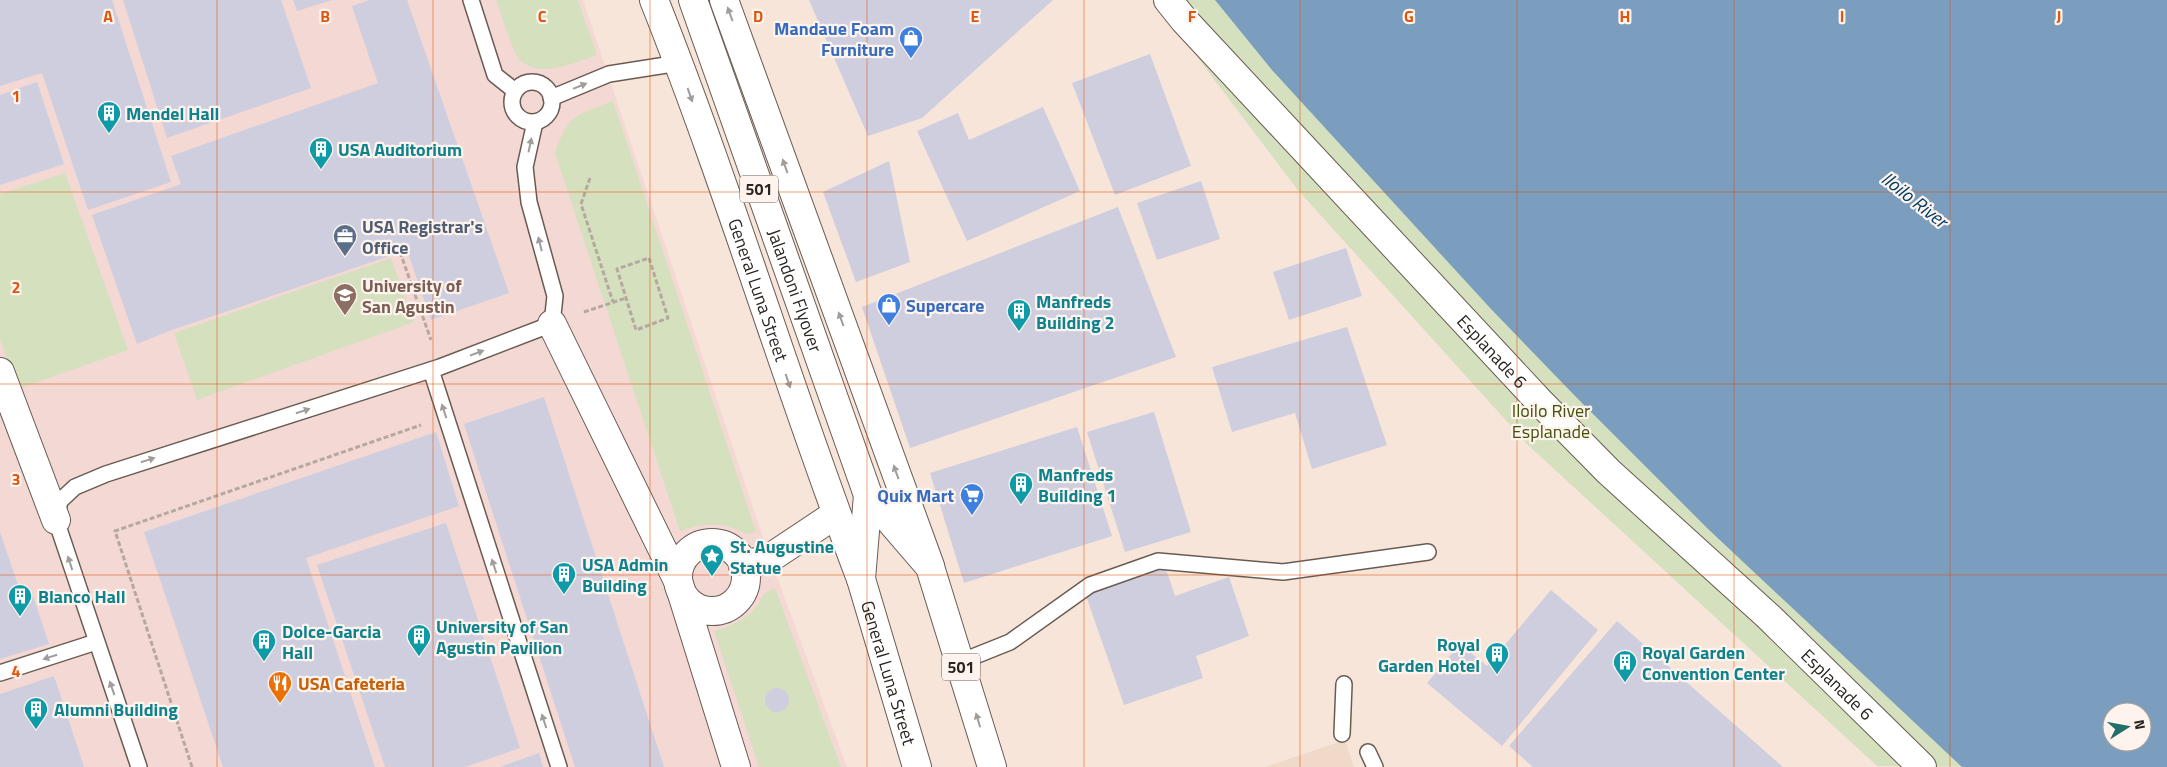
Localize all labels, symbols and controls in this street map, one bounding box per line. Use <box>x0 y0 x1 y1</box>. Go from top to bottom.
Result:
text: A <box>103 4 113 28</box>
text: B <box>320 4 330 28</box>
text: C <box>538 4 547 28</box>
text: D <box>753 4 763 28</box>
text: E <box>971 4 980 28</box>
text: F <box>1188 4 1197 28</box>
text: G <box>1404 4 1414 28</box>
text: H <box>1620 4 1630 28</box>
text: I <box>1840 4 1844 28</box>
text: J <box>2057 4 2061 28</box>
one-way arrow <box>726 6 734 21</box>
place label: Mandaue Foam Furniture <box>774 15 894 63</box>
shop icon: Mandaue Foam Furniture <box>898 25 924 59</box>
one-way arrow <box>573 82 588 90</box>
text: 1 <box>12 84 20 108</box>
one-way arrow <box>687 87 694 102</box>
building icon: Mendel Hall <box>96 100 122 134</box>
place label: Mendel Hall <box>126 100 219 127</box>
building icon: USA Auditorium <box>308 136 334 170</box>
place label: USA Auditorium <box>338 136 462 163</box>
one-way arrow <box>526 137 534 152</box>
one-way arrow <box>781 159 788 174</box>
water label: Iloilo River <box>1876 164 1956 235</box>
road number: 501 <box>740 175 778 202</box>
place label: USA Registrar's Office <box>362 213 483 261</box>
street label: General Luna Street <box>722 214 796 365</box>
office icon: USA Registrar's Office <box>332 223 358 257</box>
street label: Jalandoni Flyover <box>761 225 830 356</box>
one-way arrow <box>536 237 544 252</box>
place label: University of San Agustin <box>362 272 462 320</box>
text: 2 <box>12 275 20 299</box>
school or university icon: University of San Agustin <box>332 282 358 316</box>
place label: Manfreds Building 2 <box>1036 288 1115 336</box>
shop icon: Supercare <box>876 292 902 326</box>
place label: Supercare <box>906 292 985 319</box>
building icon: Manfreds Building 2 <box>1006 298 1032 332</box>
street label: Esplanade 6 <box>1451 308 1534 394</box>
one-way arrow <box>837 311 845 326</box>
one-way arrow <box>470 349 485 357</box>
one-way arrow <box>785 373 792 388</box>
park label: Iloilo River Esplanade <box>1512 397 1590 445</box>
one-way arrow <box>440 403 448 418</box>
one-way arrow <box>295 406 310 414</box>
one-way arrow <box>141 456 156 464</box>
place label: Manfreds Building 1 <box>1038 461 1117 509</box>
one-way arrow <box>892 464 900 479</box>
text: 3 <box>12 467 20 491</box>
building icon: Manfreds Building 1 <box>1008 471 1034 505</box>
place label: Quix Mart <box>877 482 954 509</box>
supermarket icon: Quix Mart <box>959 482 985 516</box>
place label: St. Augustine Statue <box>730 533 834 581</box>
place icon: St. Augustine Statue <box>699 543 725 577</box>
place label: USA Admin Building <box>582 551 669 599</box>
one-way arrow <box>66 555 73 570</box>
one-way arrow <box>490 558 498 573</box>
building icon: USA Admin Building <box>551 561 577 595</box>
building icon: Blanco Hall <box>7 583 33 617</box>
place label: Blanco Hall <box>38 583 126 610</box>
street label: General Luna Street <box>855 597 923 749</box>
place label: University of San Agustin Pavilion <box>436 613 569 661</box>
place label: Dolce-Garcia Hall <box>282 618 381 666</box>
building icon: University of San Agustin Pavilion <box>406 623 432 657</box>
building icon: Dolce-Garcia Hall <box>251 628 277 662</box>
place label: Royal Garden Hotel <box>1378 631 1480 679</box>
place label: Royal Garden Convention Center <box>1642 639 1785 687</box>
building icon: Royal Garden Hotel <box>1484 641 1510 675</box>
street label: Esplanade 6 <box>1795 642 1880 726</box>
building icon: Royal Garden Convention Center <box>1612 649 1638 683</box>
one-way arrow <box>42 654 57 661</box>
road number: 501 <box>942 654 980 680</box>
text: 4 <box>12 659 21 683</box>
restaurant icon: USA Cafeteria <box>267 670 293 704</box>
place label: USA Cafeteria <box>298 670 405 697</box>
one-way arrow <box>108 680 116 695</box>
building icon: Alumni Building <box>23 696 49 730</box>
place label: Alumni Building <box>54 696 178 723</box>
north arrow <box>2102 702 2152 752</box>
one-way arrow <box>539 713 547 728</box>
one-way arrow <box>973 713 981 728</box>
text: N <box>2129 718 2151 731</box>

